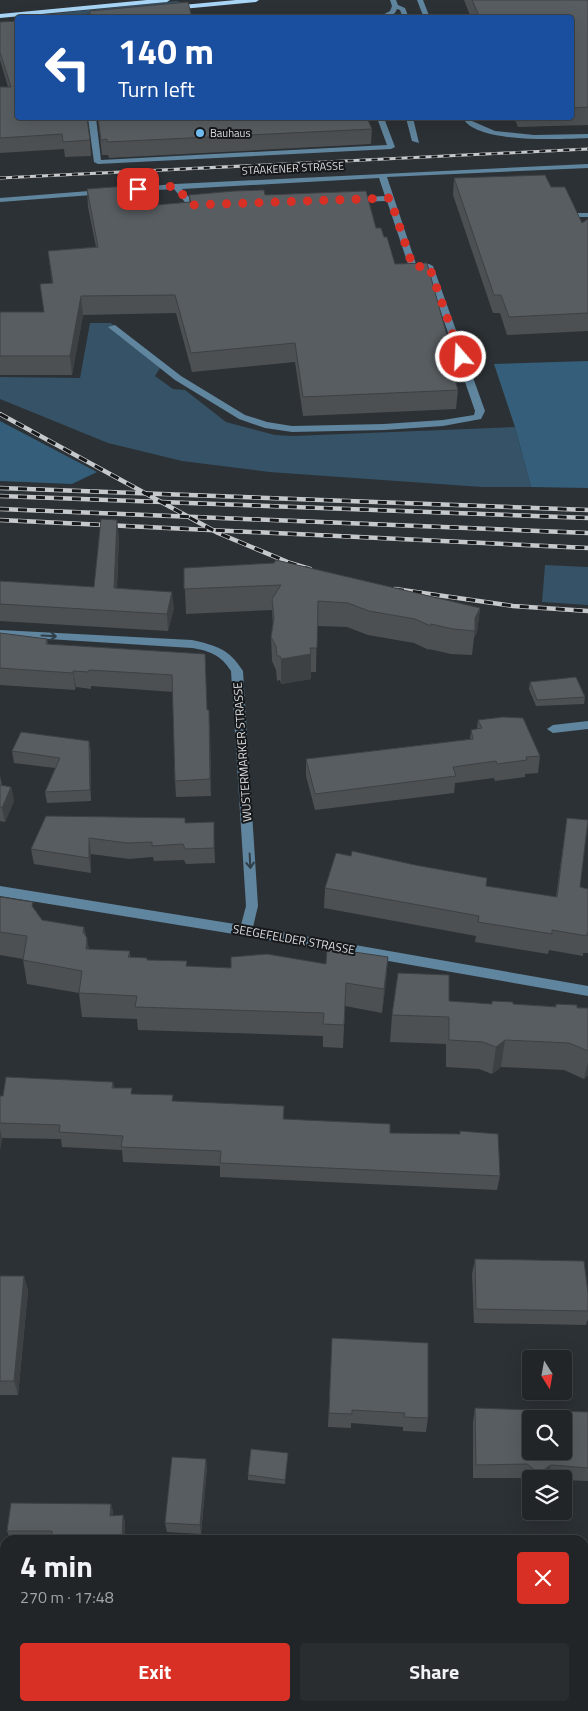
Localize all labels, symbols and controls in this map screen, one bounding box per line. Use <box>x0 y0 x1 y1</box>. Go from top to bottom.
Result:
text: 140 m <box>118 24 214 78</box>
icon: left <box>35 35 100 100</box>
text: Turn left <box>118 72 195 106</box>
place label: Bauhaus <box>210 125 251 141</box>
marker: Bauhaus <box>194 127 206 139</box>
street label: STAAKENER STRASSE <box>241 157 345 179</box>
pin <box>117 168 159 210</box>
icon: arrive <box>124 175 152 203</box>
position arrow <box>434 330 486 382</box>
one-way arrow <box>40 631 56 640</box>
street label: WUSTERMARKER STRASSE <box>228 681 256 823</box>
one-way arrow <box>245 852 255 868</box>
street label: SEEGEFELDER STRASSE <box>231 919 357 959</box>
north arrow <box>522 1350 572 1400</box>
map controls <box>522 1350 572 1520</box>
button: search <box>522 1410 572 1460</box>
button: layers <box>522 1470 572 1520</box>
text: 4 min <box>20 1543 93 1589</box>
button: close <box>517 1552 569 1604</box>
text: 270 m · 17:48 <box>20 1585 114 1609</box>
button: Exit <box>20 1643 290 1701</box>
button: Share <box>300 1643 569 1701</box>

